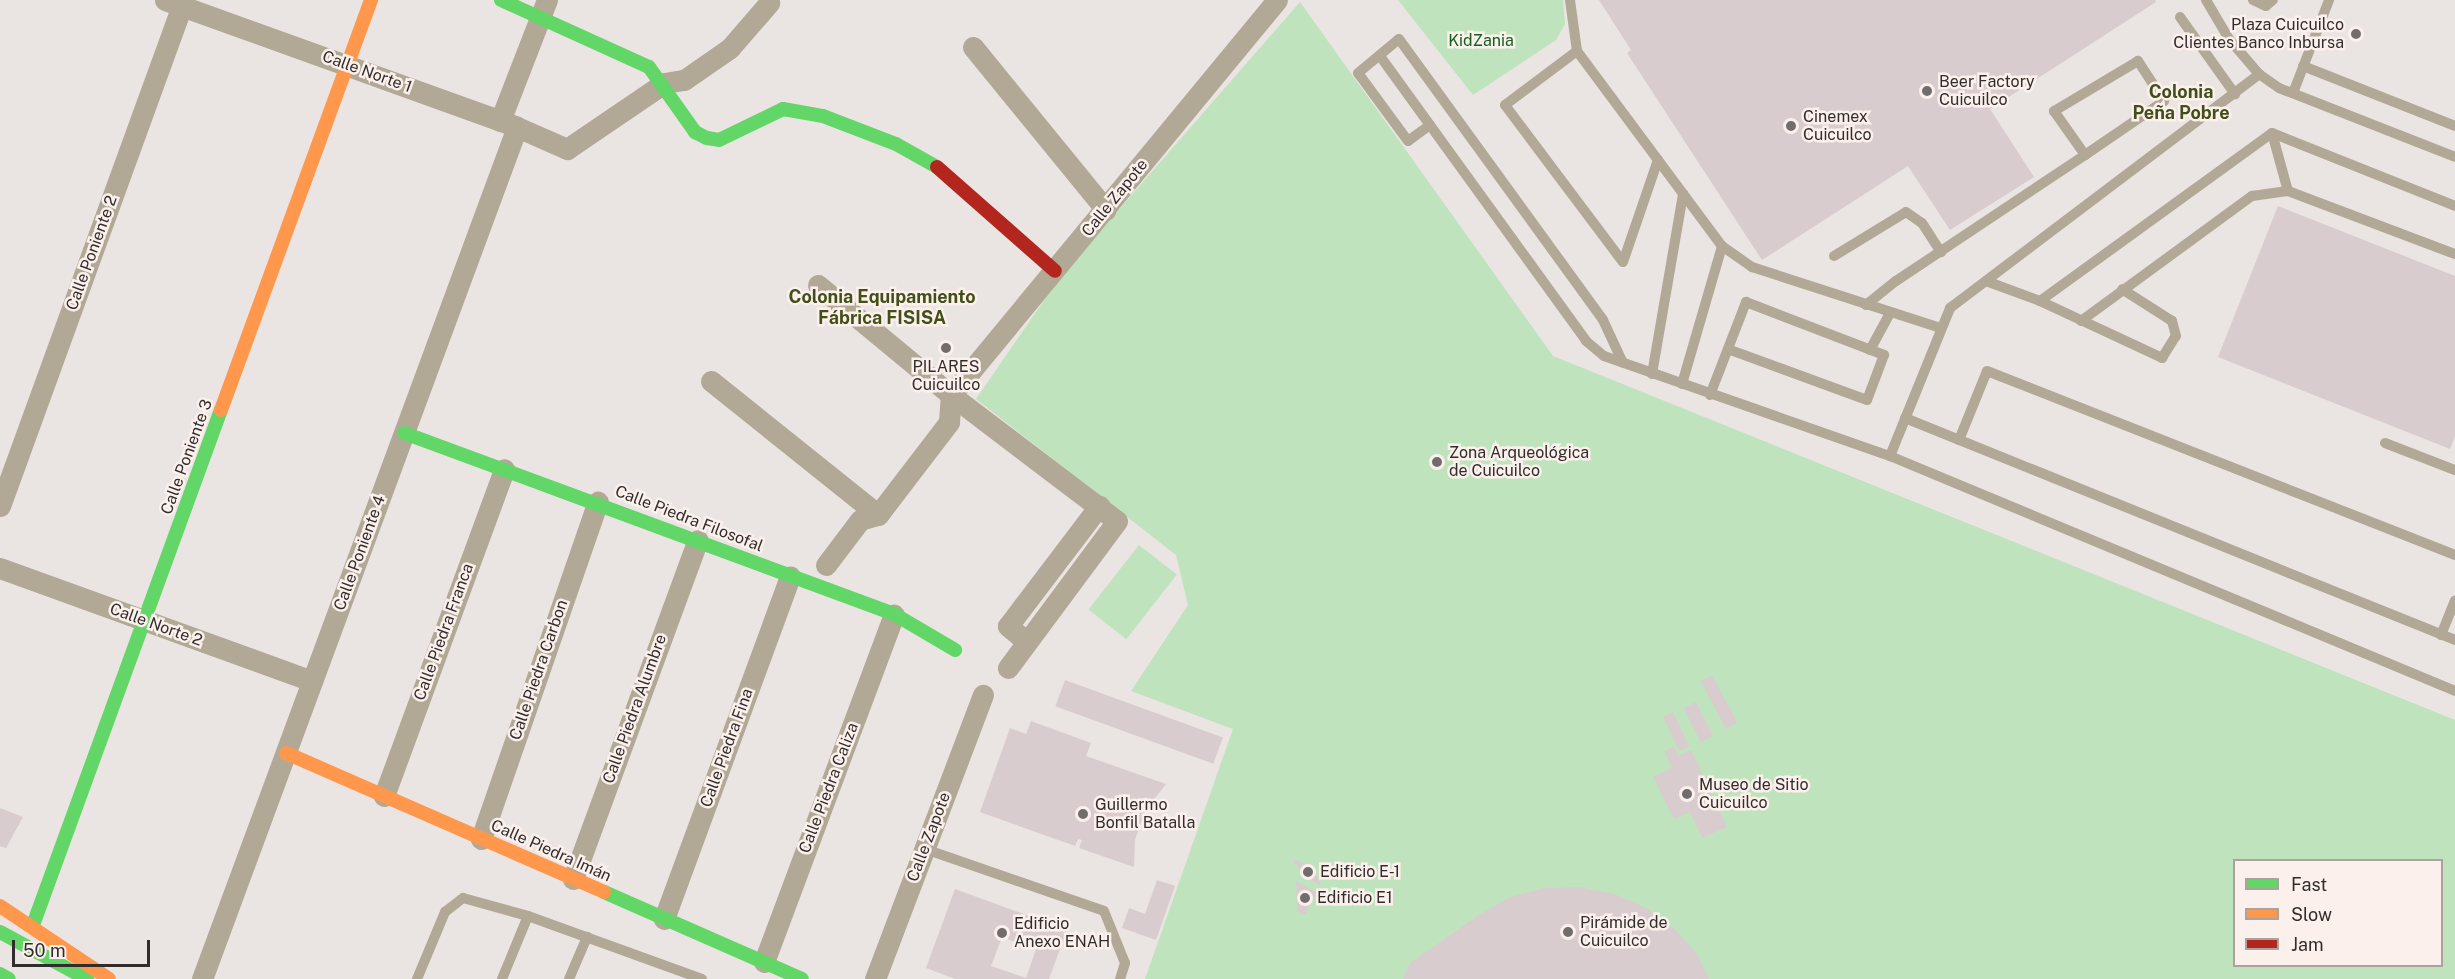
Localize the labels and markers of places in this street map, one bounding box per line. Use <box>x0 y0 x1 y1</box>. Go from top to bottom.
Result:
place label: Plaza Cuicuilco Clientes Banco Inbursa <box>2173 15 2344 53</box>
marker: Plaza Cuicuilco Clientes Banco Inbursa <box>2349 27 2363 41</box>
place label: Beer Factory Cuicuilco <box>1939 72 2035 110</box>
marker: Beer Factory Cuicuilco <box>1920 84 1934 98</box>
place label: Cinemex Cuicuilco <box>1803 107 1872 145</box>
marker: Cinemex Cuicuilco <box>1784 119 1798 133</box>
marker: PILARES Cuicuilco <box>939 341 953 355</box>
place label: PILARES Cuicuilco <box>912 357 980 395</box>
place label: Zona Arqueológica de Cuicuilco <box>1449 443 1589 481</box>
marker: Zona Arqueológica de Cuicuilco <box>1430 455 1444 469</box>
place label: Museo de Sitio Cuicuilco <box>1699 775 1809 813</box>
marker: Museo de Sitio Cuicuilco <box>1680 787 1694 801</box>
place label: Guillermo Bonfil Batalla <box>1095 795 1195 833</box>
marker: Guillermo Bonfil Batalla <box>1076 807 1090 821</box>
place label: Edificio E-1 <box>1320 862 1400 882</box>
marker: Edificio E-1 <box>1301 865 1315 879</box>
place label: Edificio E1 <box>1317 888 1393 908</box>
marker: Edificio E1 <box>1298 891 1312 905</box>
place label: Pirámide de Cuicuilco <box>1580 913 1668 951</box>
place label: Edificio Anexo ENAH <box>1014 914 1110 952</box>
marker: Pirámide de Cuicuilco <box>1561 925 1575 939</box>
marker: Edificio Anexo ENAH <box>995 926 1009 940</box>

